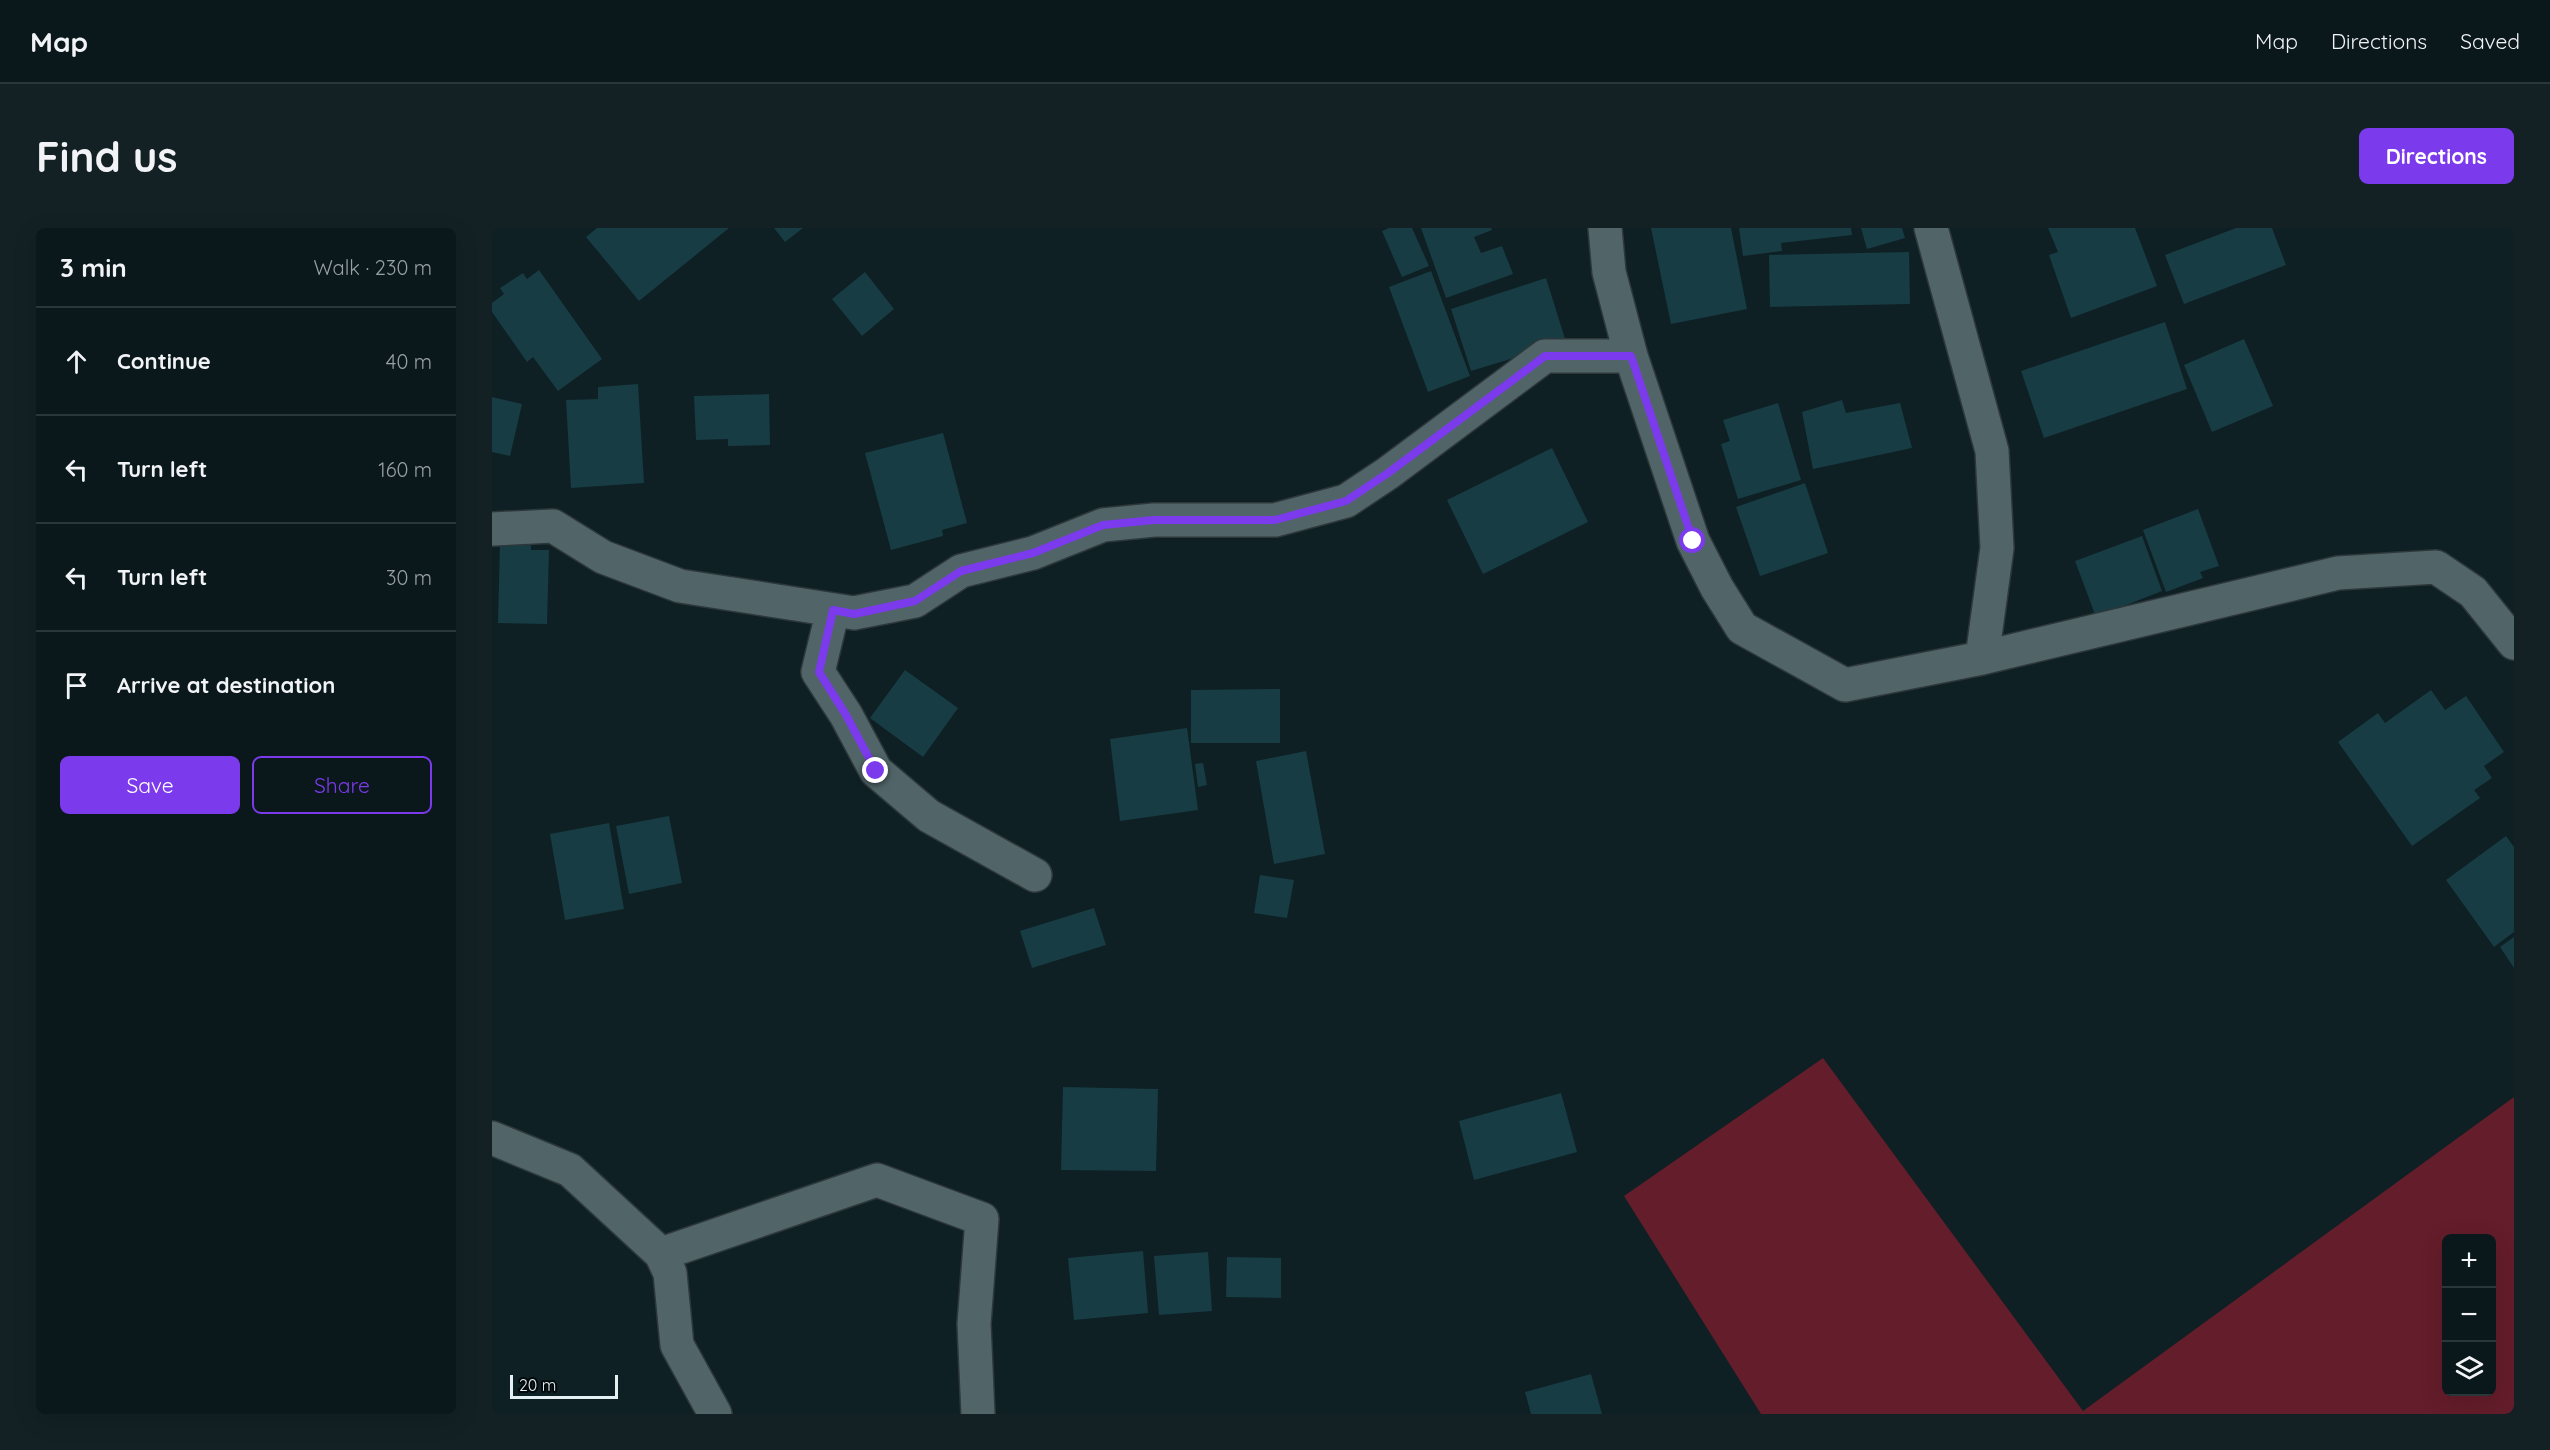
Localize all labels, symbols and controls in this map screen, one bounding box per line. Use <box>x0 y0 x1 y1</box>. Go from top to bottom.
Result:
text: Map <box>30 24 88 59</box>
text: Map <box>2255 28 2298 54</box>
text: Directions <box>2331 28 2427 54</box>
text: Saved <box>2460 28 2520 54</box>
button: Directions <box>2359 128 2514 184</box>
text: Find us <box>36 130 178 183</box>
text: 3 min <box>60 251 127 284</box>
text: Walk · 230 m <box>313 255 432 280</box>
icon: ahead <box>60 345 93 378</box>
text: Continue <box>117 347 211 375</box>
text: 40 m <box>386 349 432 374</box>
icon: left <box>60 453 93 486</box>
text: Turn left <box>117 455 207 483</box>
text: 160 m <box>378 457 432 482</box>
route start <box>1679 527 1705 553</box>
icon: left <box>60 561 93 594</box>
text: Turn left <box>117 563 207 591</box>
text: 30 m <box>386 565 432 590</box>
icon: arrive <box>60 669 93 702</box>
text: Arrive at destination <box>117 671 335 699</box>
button: Save <box>60 756 240 814</box>
button: Share <box>252 756 432 814</box>
route end <box>862 757 888 783</box>
map controls <box>2442 1234 2496 1396</box>
button: + <box>2442 1234 2496 1288</box>
button: − <box>2442 1288 2496 1342</box>
button: layers <box>2442 1342 2496 1396</box>
scale bar <box>510 1372 618 1400</box>
text: 20 m <box>519 1375 556 1395</box>

